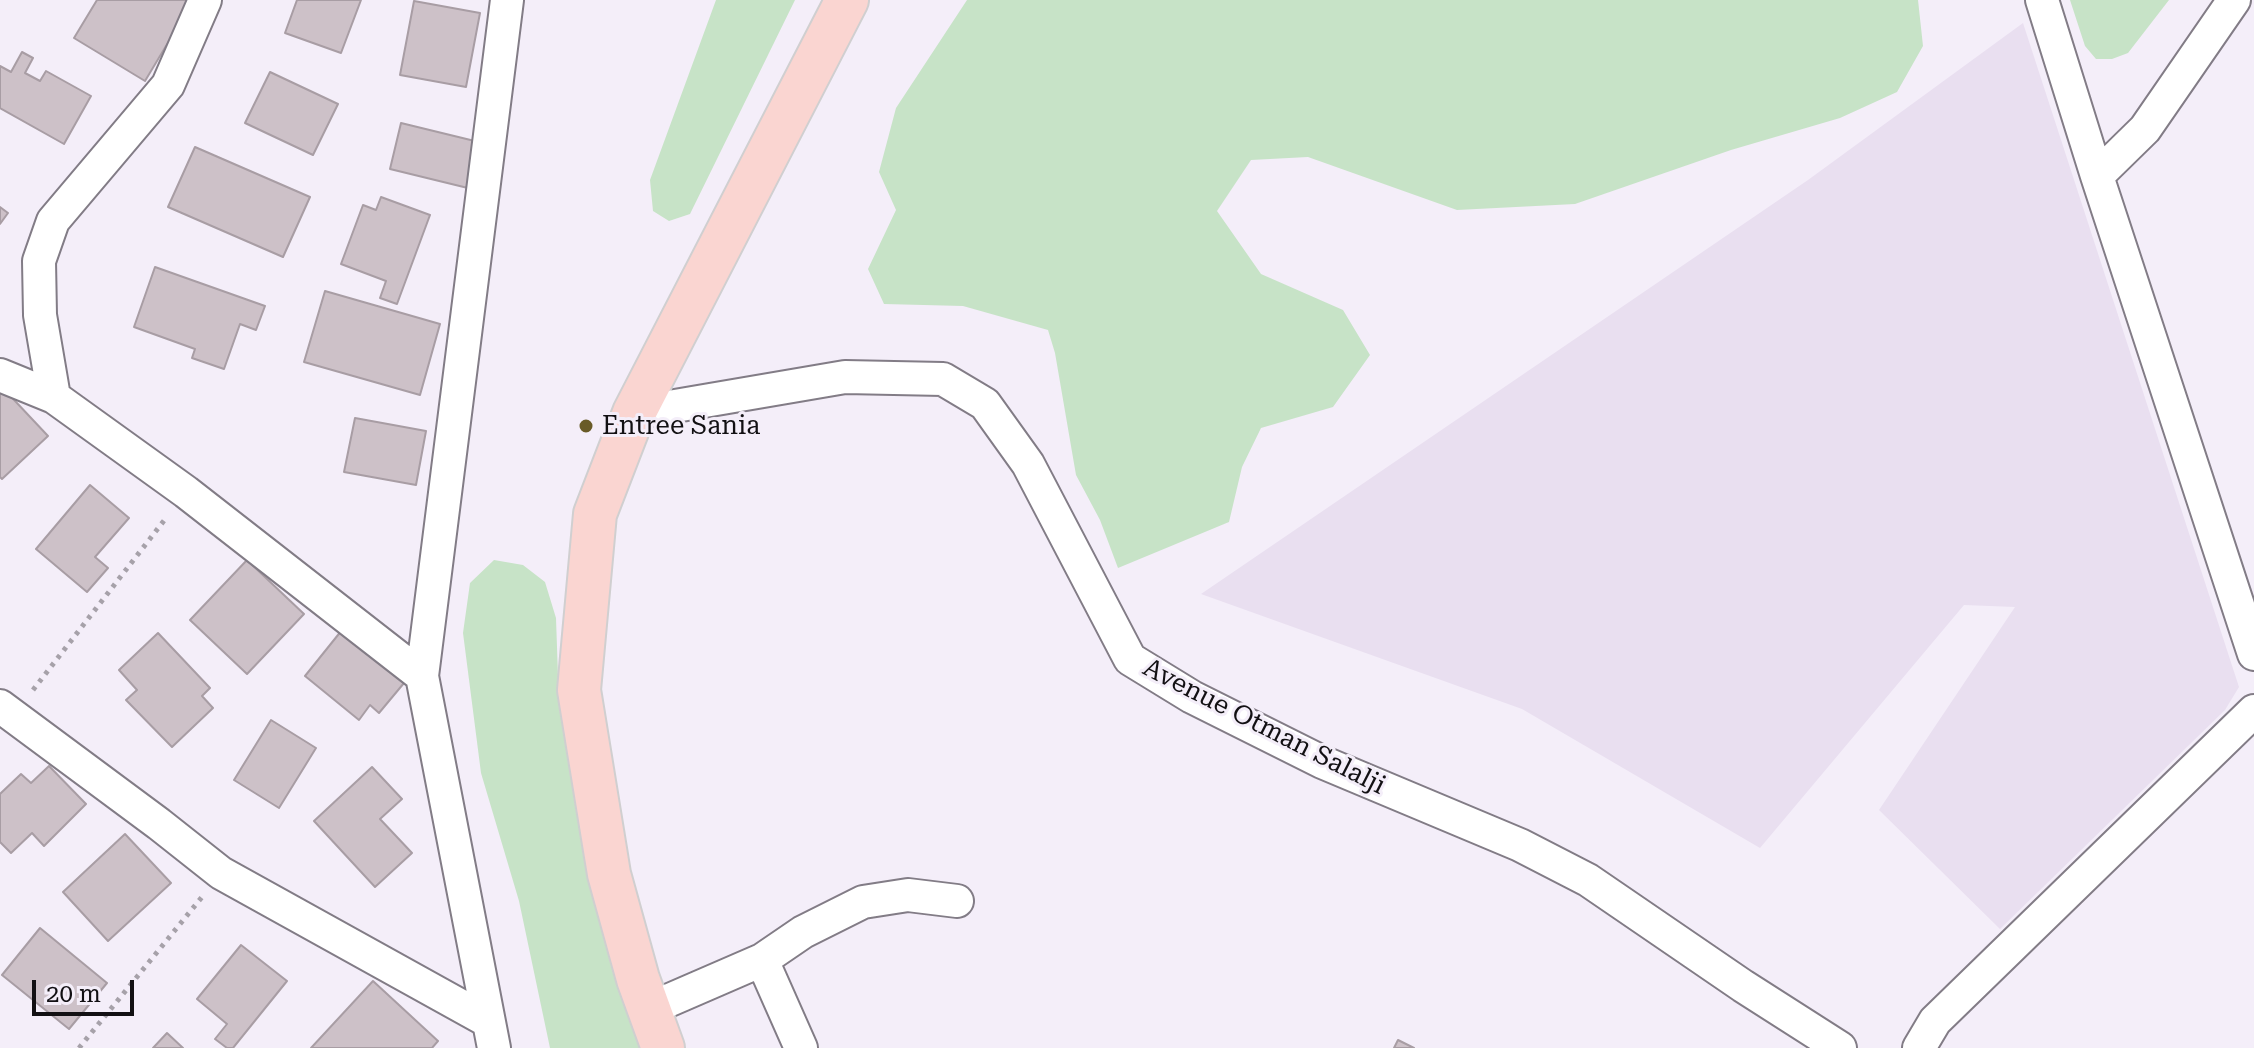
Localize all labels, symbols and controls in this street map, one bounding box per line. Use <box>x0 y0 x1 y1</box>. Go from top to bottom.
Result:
place label: Entree Sania <box>602 410 760 442</box>
marker: Entree Sania <box>577 417 595 435</box>
street label: Avenue Otman Salalji <box>1138 652 1390 802</box>
scale bar <box>36 964 138 1014</box>
text: 20 m <box>46 980 101 1008</box>

